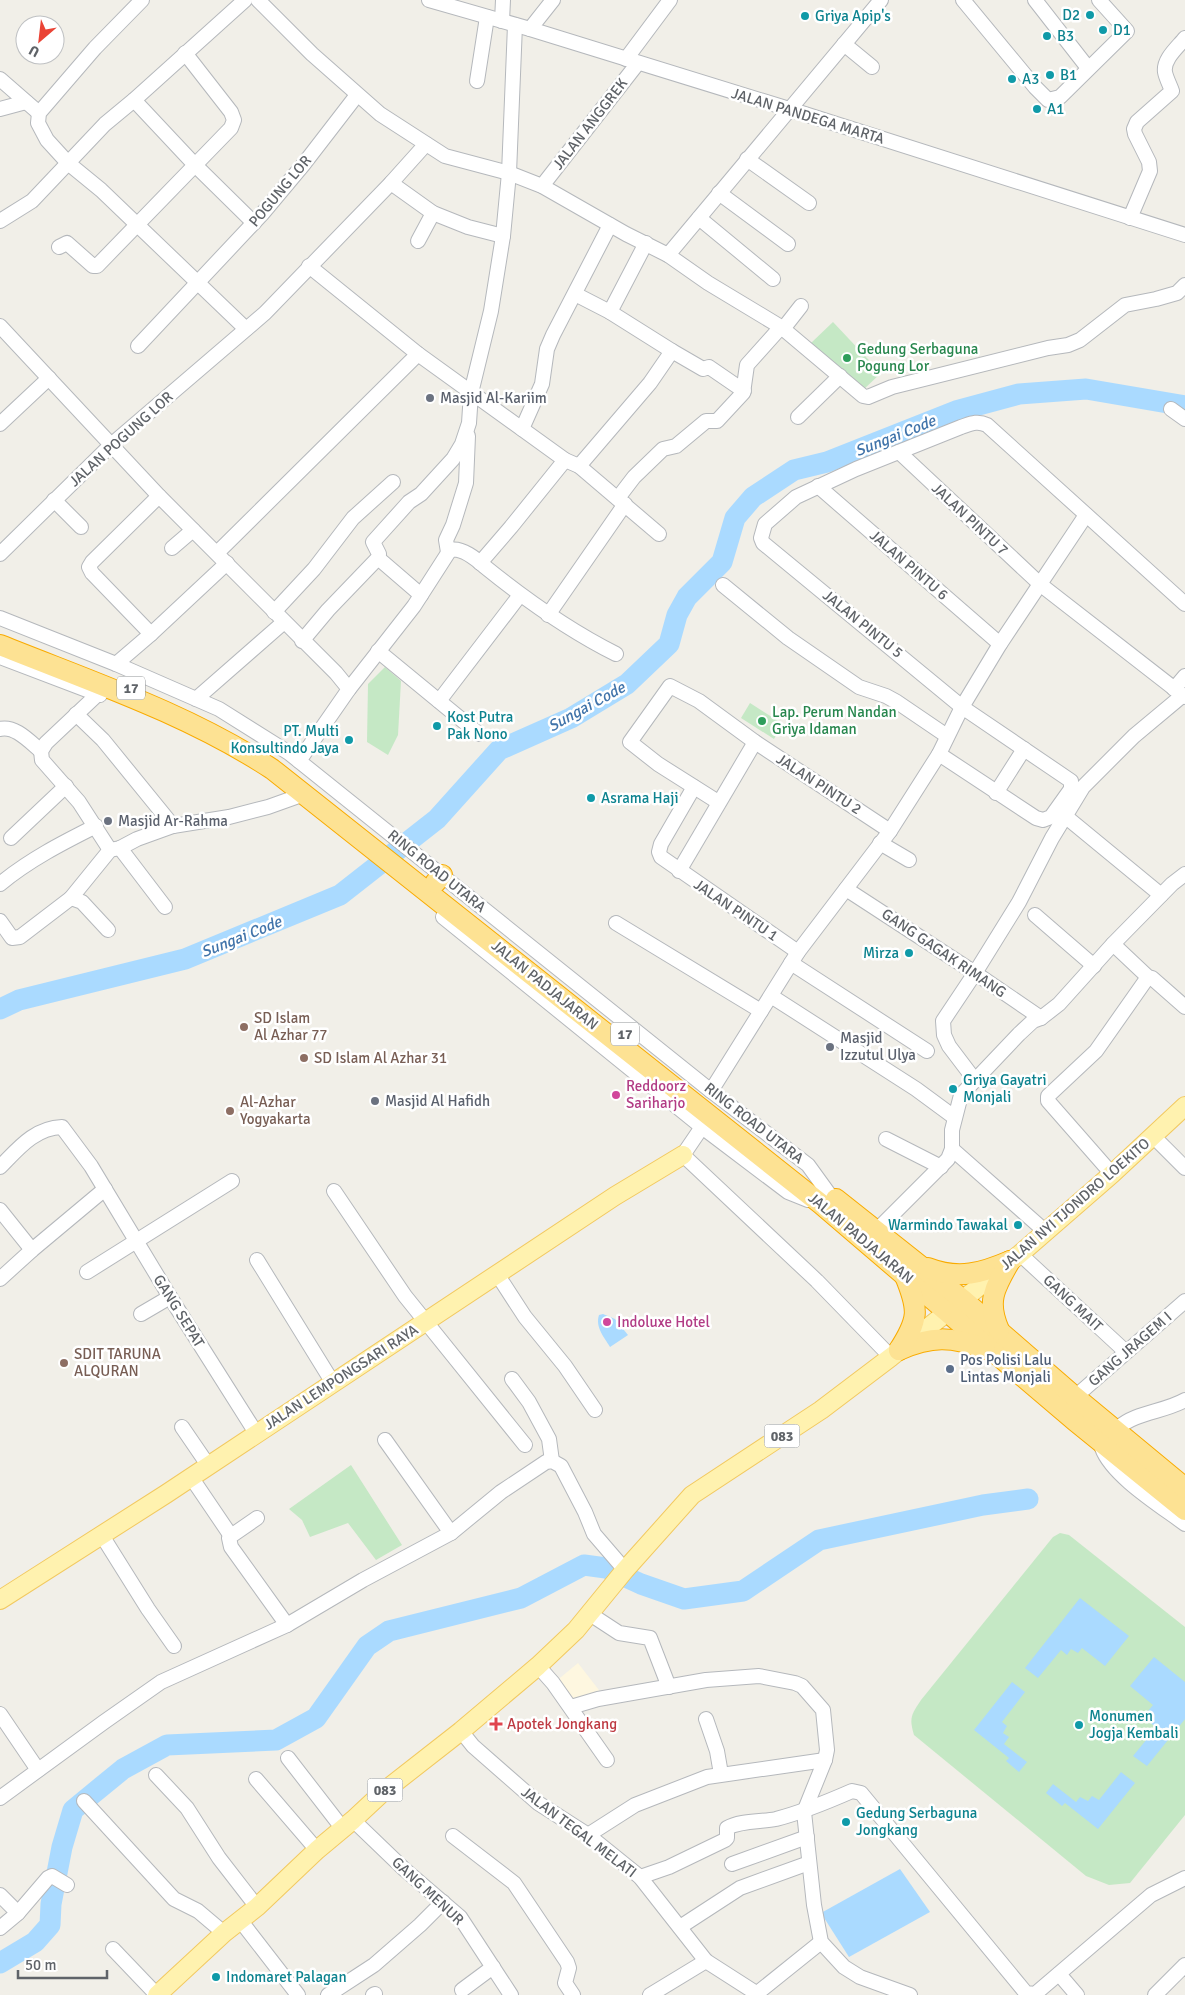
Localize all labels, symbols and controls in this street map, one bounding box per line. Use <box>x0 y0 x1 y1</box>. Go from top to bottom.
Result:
place label: D2 <box>1062 6 1080 24</box>
place label: Griya Apip's <box>815 7 891 25</box>
marker: D2 <box>1084 9 1096 21</box>
marker: Griya Apip's <box>799 10 811 22</box>
north arrow <box>15 15 65 65</box>
place label: D1 <box>1113 21 1131 39</box>
marker: D1 <box>1097 24 1109 36</box>
place label: B3 <box>1057 27 1074 45</box>
marker: B3 <box>1041 30 1053 42</box>
text: U <box>26 41 42 61</box>
place label: B1 <box>1060 66 1077 84</box>
marker: B1 <box>1044 69 1056 81</box>
place label: A3 <box>1022 70 1039 88</box>
marker: A3 <box>1006 73 1018 85</box>
street label: JALAN ANGGREK <box>549 75 631 173</box>
street label: JALAN PANDEGA MARTA <box>729 84 887 148</box>
place label: A1 <box>1047 100 1064 118</box>
marker: A1 <box>1031 103 1043 115</box>
street label: POGUNG LOR <box>245 152 315 230</box>
place label: Gedung Serbaguna Pogung Lor <box>857 340 978 375</box>
marker: Gedung Serbaguna Pogung Lor <box>841 352 853 364</box>
street label: JALAN POGUNG LOR <box>65 388 177 490</box>
place label: Masjid Al-Kariim <box>440 389 547 407</box>
marker: Masjid Al-Kariim <box>424 392 436 404</box>
water label: Sungai Code <box>852 410 940 461</box>
street label: JALAN PINTU 7 <box>928 479 1012 559</box>
street label: JALAN PINTU 6 <box>866 526 952 604</box>
street label: JALAN PINTU 5 <box>819 586 907 662</box>
road number: 17 <box>117 676 145 700</box>
water label: Sungai Code <box>544 677 629 736</box>
place label: Lap. Perum Nandan Griya Idaman <box>772 703 897 738</box>
place label: Kost Putra Pak Nono <box>447 708 513 743</box>
marker: Lap. Perum Nandan Griya Idaman <box>756 715 768 727</box>
marker: Kost Putra Pak Nono <box>431 720 443 732</box>
place label: PT. Multi Konsultindo Jaya <box>231 722 339 757</box>
marker: PT. Multi Konsultindo Jaya <box>343 734 355 746</box>
street label: JALAN PINTU 2 <box>773 750 865 818</box>
place label: Asrama Haji <box>601 789 679 807</box>
marker: Asrama Haji <box>585 792 597 804</box>
place label: Masjid Ar-Rahma <box>118 812 228 830</box>
marker: Masjid Ar-Rahma <box>102 815 114 827</box>
street label: RING ROAD UTARA <box>384 826 490 916</box>
street label: JALAN PINTU 1 <box>690 875 782 945</box>
street label: GANG GAGAK RIMANG <box>878 905 1010 1001</box>
water label: Sungai Code <box>198 911 286 962</box>
street label: JALAN PADJAJARAN <box>488 936 602 1034</box>
place label: Mirza <box>863 944 899 962</box>
marker: Mirza <box>903 947 915 959</box>
place label: SD Islam Al Azhar 77 <box>254 1009 327 1044</box>
marker: SD Islam Al Azhar 77 <box>238 1021 250 1033</box>
road number: 17 <box>611 1022 639 1046</box>
place label: Masjid Izzutul Ulya <box>840 1029 916 1064</box>
marker: Masjid Izzutul Ulya <box>824 1041 836 1053</box>
place label: SD Islam Al Azhar 31 <box>314 1049 447 1067</box>
marker: SD Islam Al Azhar 31 <box>298 1052 310 1064</box>
place label: Griya Gayatri Monjali <box>963 1071 1047 1106</box>
place label: Reddoorz Sariharjo <box>626 1077 686 1112</box>
street label: RING ROAD UTARA <box>701 1079 807 1167</box>
marker: Griya Gayatri Monjali <box>947 1083 959 1095</box>
marker: Reddoorz Sariharjo <box>610 1089 622 1101</box>
place label: Masjid Al Hafidh <box>385 1092 490 1110</box>
place label: Al-Azhar Yogyakarta <box>240 1093 311 1128</box>
marker: Masjid Al Hafidh <box>369 1095 381 1107</box>
marker: Al-Azhar Yogyakarta <box>224 1105 236 1117</box>
street label: JALAN NYI TJONDRO LOEKITO <box>997 1134 1153 1274</box>
street label: JALAN PADJAJARAN <box>805 1189 917 1287</box>
place label: Warmindo Tawakal <box>888 1216 1008 1234</box>
marker: Warmindo Tawakal <box>1012 1219 1024 1231</box>
street label: GANG SEPAT <box>150 1271 209 1351</box>
street label: GANG MAIT <box>1039 1271 1107 1336</box>
street label: GANG JRAGEM I <box>1085 1308 1175 1390</box>
place label: Indoluxe Hotel <box>617 1313 710 1331</box>
marker: Indoluxe Hotel <box>601 1316 613 1328</box>
street label: JALAN LEMPONGSARI RAYA <box>261 1320 421 1434</box>
place label: SDIT TARUNA ALQURAN <box>74 1345 161 1380</box>
place label: Pos Polisi Lalu Lintas Monjali <box>960 1351 1052 1386</box>
marker: SDIT TARUNA ALQURAN <box>58 1357 70 1369</box>
marker: Pos Polisi Lalu Lintas Monjali <box>944 1363 956 1375</box>
road number: 083 <box>764 1424 800 1448</box>
place label: Monumen Jogja Kembali <box>1089 1707 1179 1742</box>
place label: Apotek Jongkang <box>507 1715 617 1733</box>
marker: Apotek Jongkang <box>489 1717 503 1731</box>
marker: Monumen Jogja Kembali <box>1073 1719 1085 1731</box>
road number: 083 <box>368 1778 402 1802</box>
street label: JALAN TEGAL MELATI <box>518 1783 640 1881</box>
place label: Gedung Serbaguna Jongkang <box>856 1804 977 1839</box>
marker: Gedung Serbaguna Jongkang <box>840 1816 852 1828</box>
street label: GANG MENUR <box>388 1853 468 1929</box>
scale bar <box>18 1948 106 1980</box>
text: 50 m <box>25 1956 56 1974</box>
place label: Indomaret Palagan <box>226 1968 347 1986</box>
marker: Indomaret Palagan <box>210 1971 222 1983</box>

